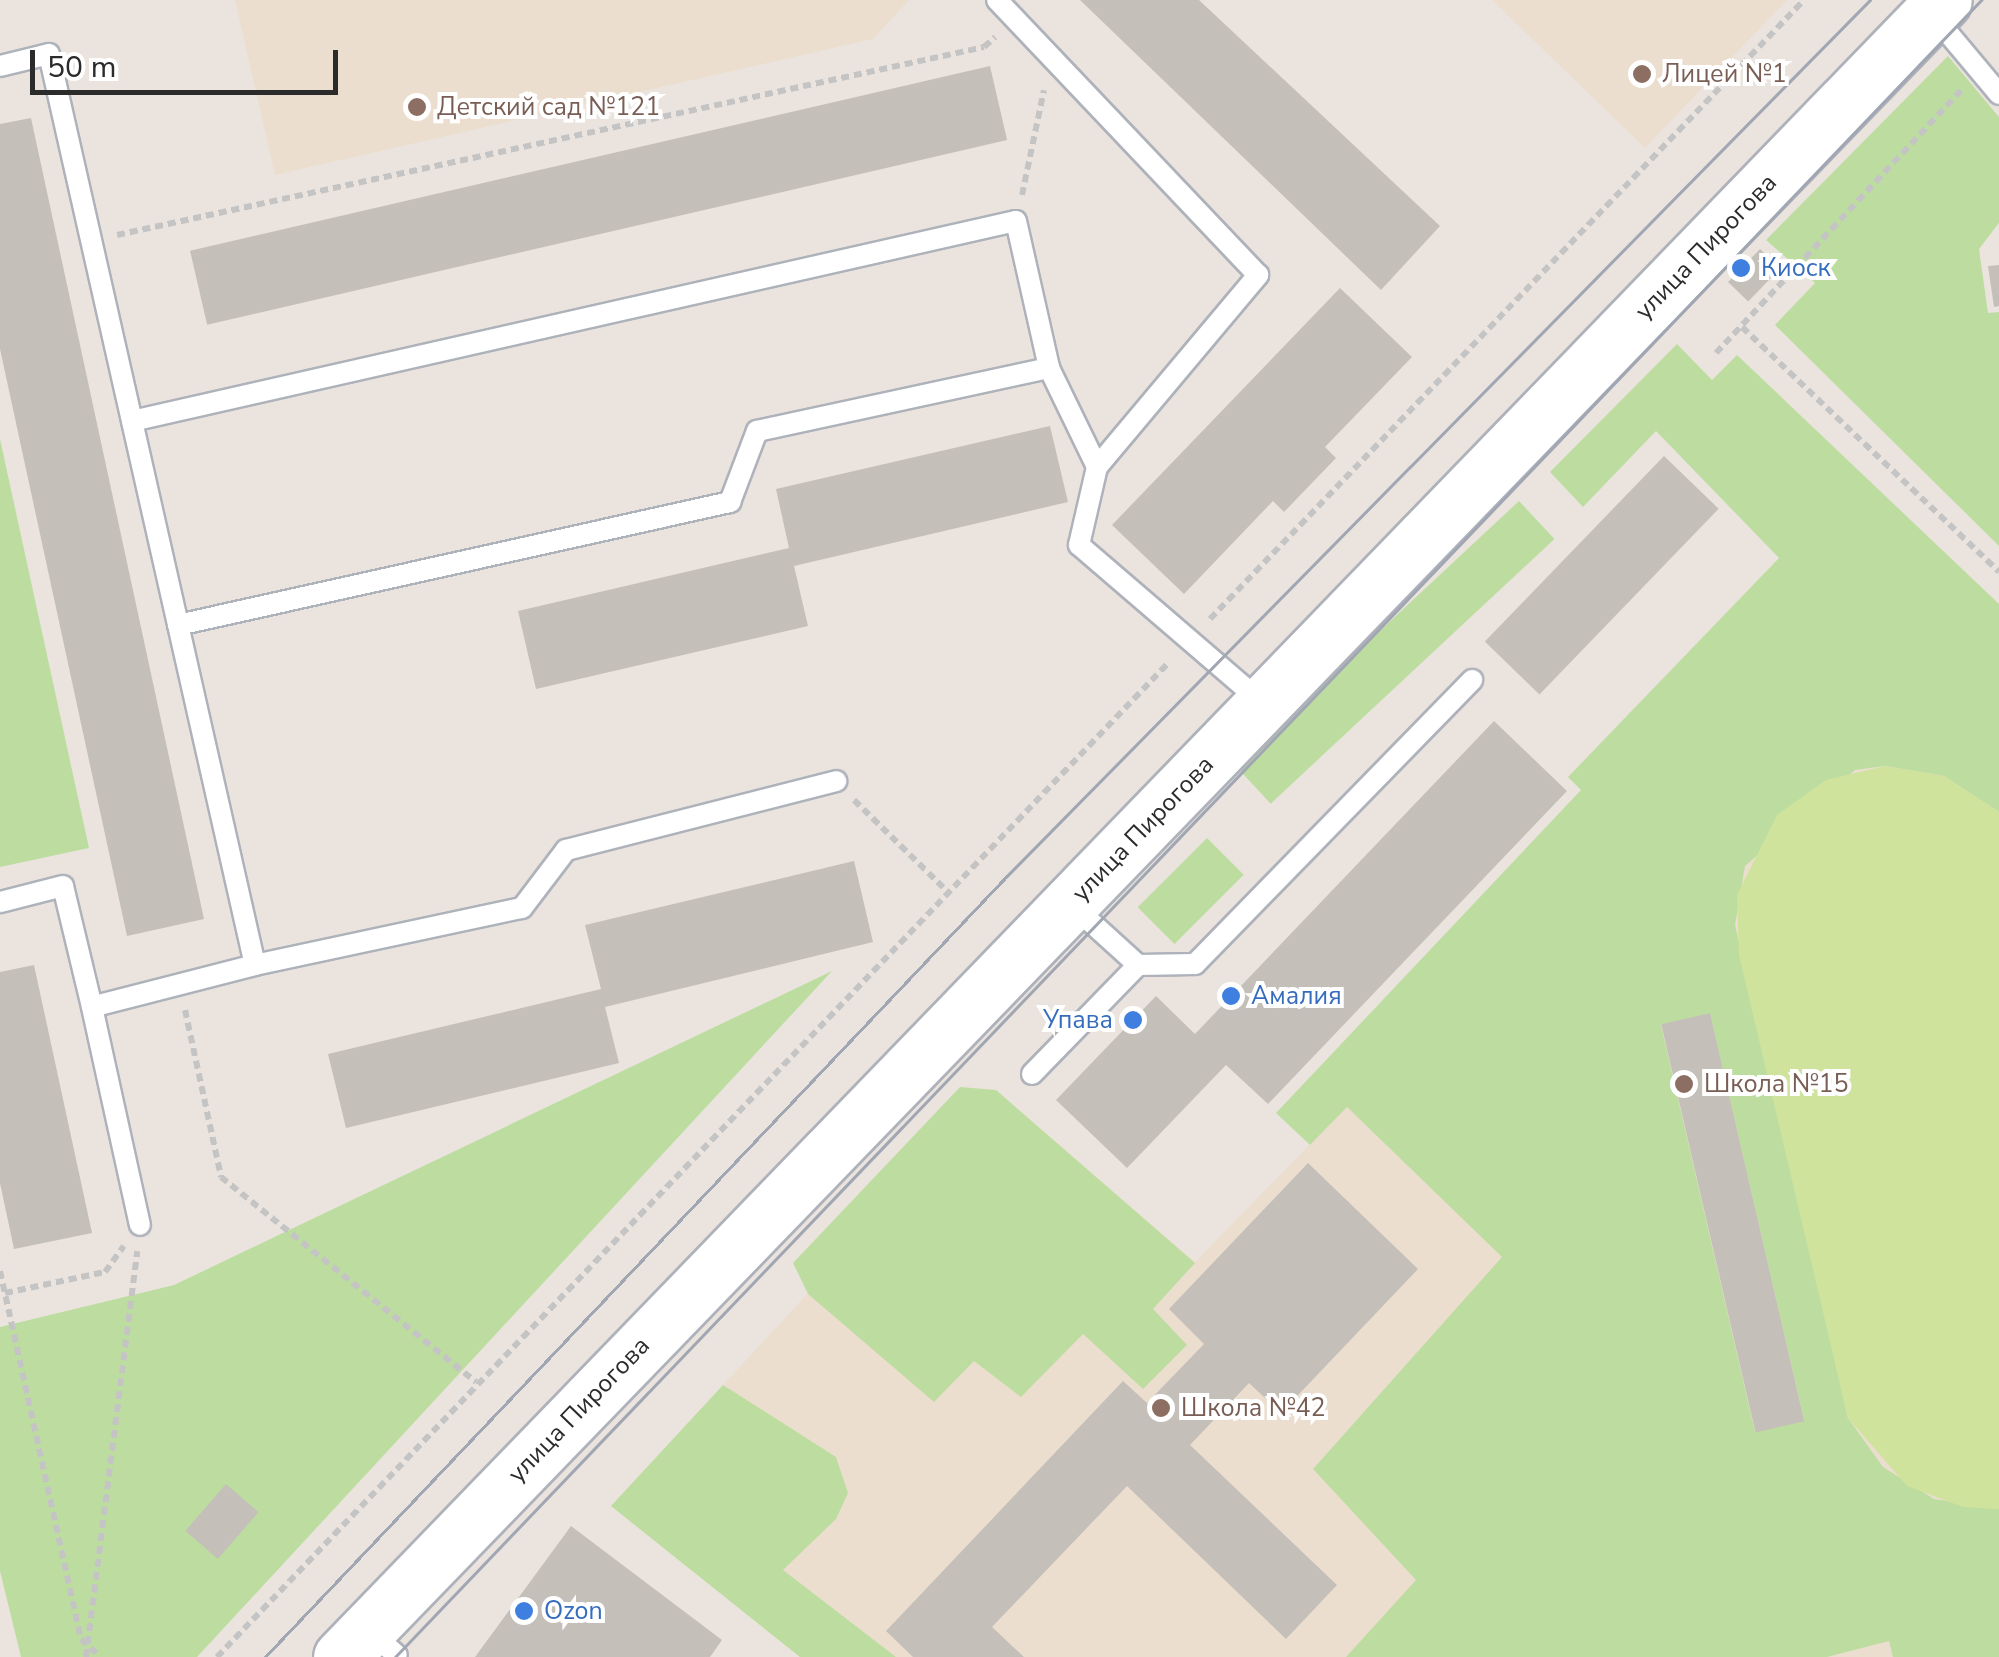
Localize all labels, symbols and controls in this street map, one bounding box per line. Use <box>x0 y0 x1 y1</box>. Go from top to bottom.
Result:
scale bar <box>35 30 342 92</box>
text: 50 m <box>47 47 116 88</box>
place label: Лицей №1 <box>1662 59 1787 89</box>
marker: Лицей №1 <box>1631 63 1653 85</box>
place label: Детский сад №121 <box>437 92 660 122</box>
marker: Детский сад №121 <box>406 96 428 118</box>
street label: улица Пирогова <box>1629 168 1783 326</box>
place label: Киоск <box>1761 253 1831 283</box>
marker: Киоск <box>1730 257 1752 279</box>
street label: улица Пирогова <box>1066 750 1220 908</box>
place label: Амалия <box>1251 981 1342 1011</box>
marker: Амалия <box>1220 985 1242 1007</box>
place label: Упава <box>1043 1005 1113 1035</box>
marker: Упава <box>1122 1009 1144 1031</box>
place label: Школа №15 <box>1704 1069 1849 1099</box>
marker: Школа №15 <box>1673 1073 1695 1095</box>
street label: улица Пирогова <box>502 1331 656 1489</box>
place label: Школа №42 <box>1181 1393 1326 1423</box>
marker: Школа №42 <box>1150 1397 1172 1419</box>
place label: Ozon <box>544 1596 603 1626</box>
marker: Ozon <box>513 1600 535 1622</box>

